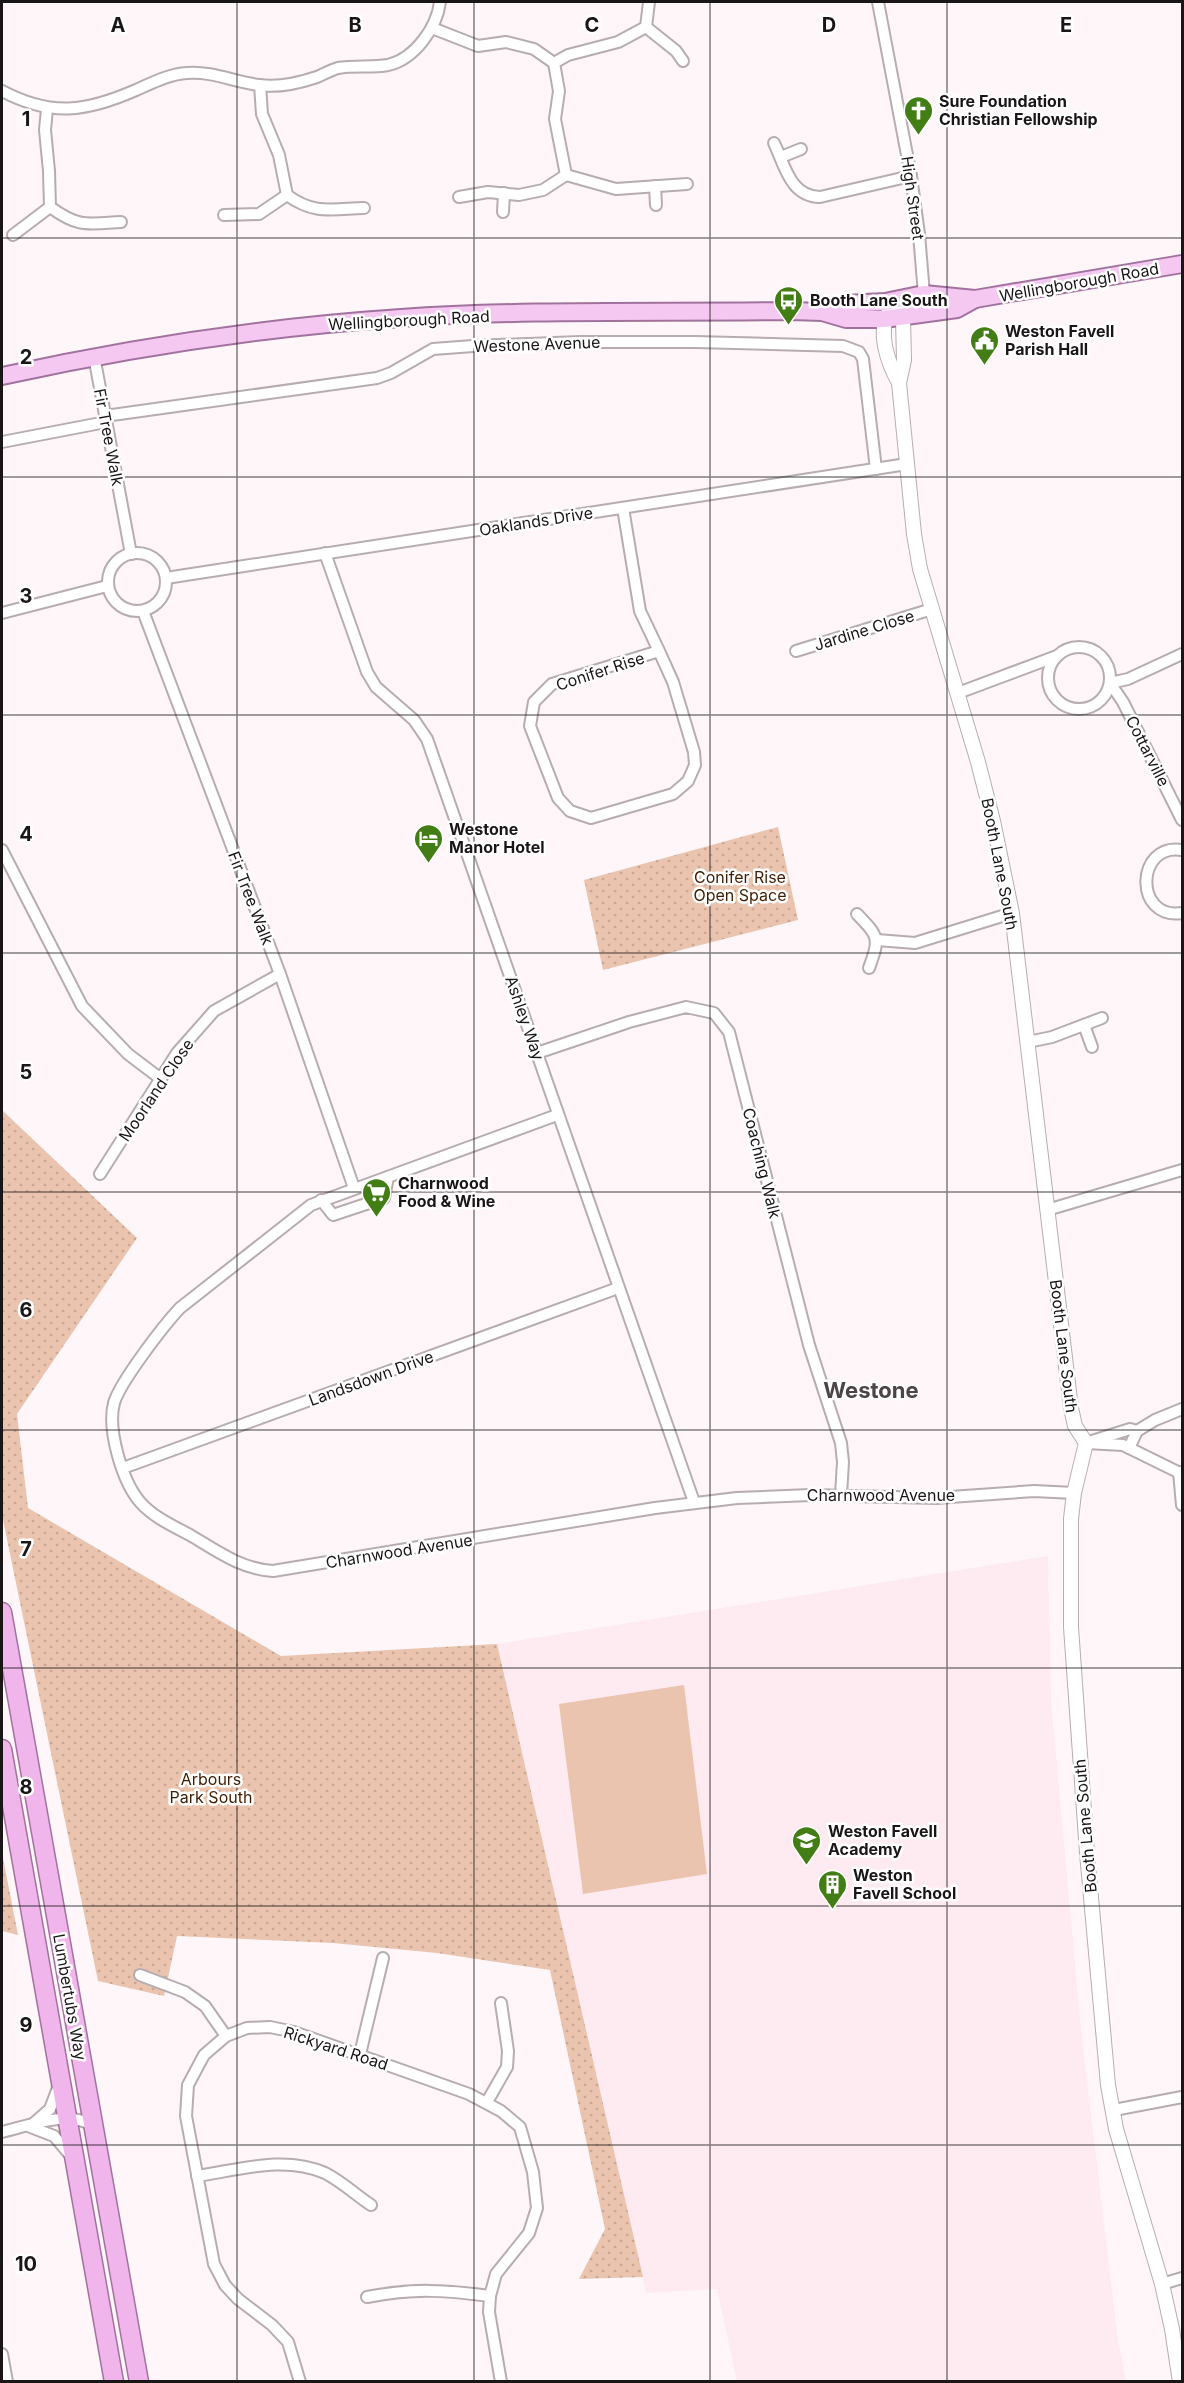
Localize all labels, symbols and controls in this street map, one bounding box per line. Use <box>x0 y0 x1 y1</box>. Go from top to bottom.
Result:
text: A <box>111 13 126 37</box>
text: B <box>348 13 362 37</box>
text: C <box>585 13 599 37</box>
text: D <box>822 13 836 37</box>
text: E <box>1060 13 1072 37</box>
place label: Sure Foundation Christian Fellowship <box>939 91 1098 129</box>
church icon: Sure Foundation Christian Fellowship <box>902 94 934 136</box>
text: 1 <box>22 107 30 131</box>
street label: High Street <box>897 155 929 241</box>
street label: Wellingborough Road <box>998 258 1160 306</box>
bus stop icon: Booth Lane South <box>773 284 805 326</box>
place label: Booth Lane South <box>810 290 948 310</box>
street label: Wellingborough Road <box>328 306 490 334</box>
place label: Weston Favell Parish Hall <box>1005 321 1114 359</box>
public building icon: Weston Favell Parish Hall <box>968 324 1000 366</box>
street label: Westone Avenue <box>473 332 601 356</box>
text: 2 <box>20 345 32 369</box>
street label: Fir Tree Walk <box>90 387 128 488</box>
street label: Oaklands Drive <box>478 502 594 540</box>
text: 3 <box>20 584 32 608</box>
street label: Jardine Close <box>811 605 917 655</box>
street label: Conifer Rise <box>553 647 647 695</box>
street label: Cottarville <box>1122 712 1174 790</box>
street label: Booth Lane South <box>977 796 1023 932</box>
place label: Westone Manor Hotel <box>449 819 545 857</box>
text: 4 <box>19 822 33 846</box>
hotel icon: Westone Manor Hotel <box>412 822 444 864</box>
street label: Fir Tree Walk <box>224 848 278 948</box>
park label: Conifer Rise Open Space <box>694 867 786 905</box>
street label: Ashley Way <box>501 973 549 1063</box>
street label: Moorland Close <box>114 1035 198 1145</box>
text: 5 <box>20 1060 32 1084</box>
street label: Coaching Walk <box>739 1106 785 1221</box>
place label: Charnwood Food & Wine <box>398 1173 495 1211</box>
supermarket icon: Charnwood Food & Wine <box>361 1176 393 1218</box>
street label: Booth Lane South <box>1046 1278 1082 1414</box>
text: 6 <box>20 1298 33 1322</box>
street label: Landsdown Drive <box>306 1346 436 1410</box>
district label: Westone <box>823 1377 919 1403</box>
street label: Charnwood Avenue <box>807 1485 955 1505</box>
street label: Charnwood Avenue <box>324 1530 474 1572</box>
text: 7 <box>20 1537 32 1561</box>
street label: Booth Lane South <box>1069 1758 1101 1894</box>
park label: Arbours Park South <box>170 1769 252 1807</box>
text: 8 <box>19 1775 33 1799</box>
place label: Weston Favell Academy <box>828 1821 937 1859</box>
school or university icon: Weston Favell Academy <box>791 1824 823 1866</box>
place label: Weston Favell School <box>853 1865 956 1903</box>
building icon: Weston Favell School <box>816 1868 848 1910</box>
street label: Lumbertubs Way <box>49 1932 91 2062</box>
text: 9 <box>20 2013 33 2037</box>
street label: Rickyard Road <box>281 2022 391 2074</box>
text: 10 <box>15 2252 37 2276</box>

